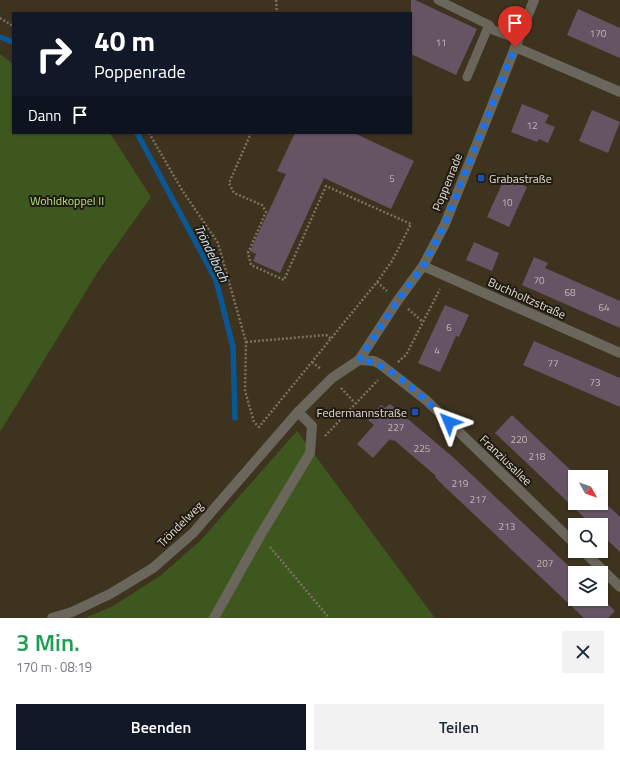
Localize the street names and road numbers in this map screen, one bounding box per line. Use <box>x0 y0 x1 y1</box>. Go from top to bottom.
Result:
street label: Poppenrade <box>427 150 467 214</box>
street label: Buchholtzstraße <box>485 272 569 324</box>
street label: Franziusallee <box>476 430 536 490</box>
street label: Tröndelweg <box>153 497 207 551</box>

